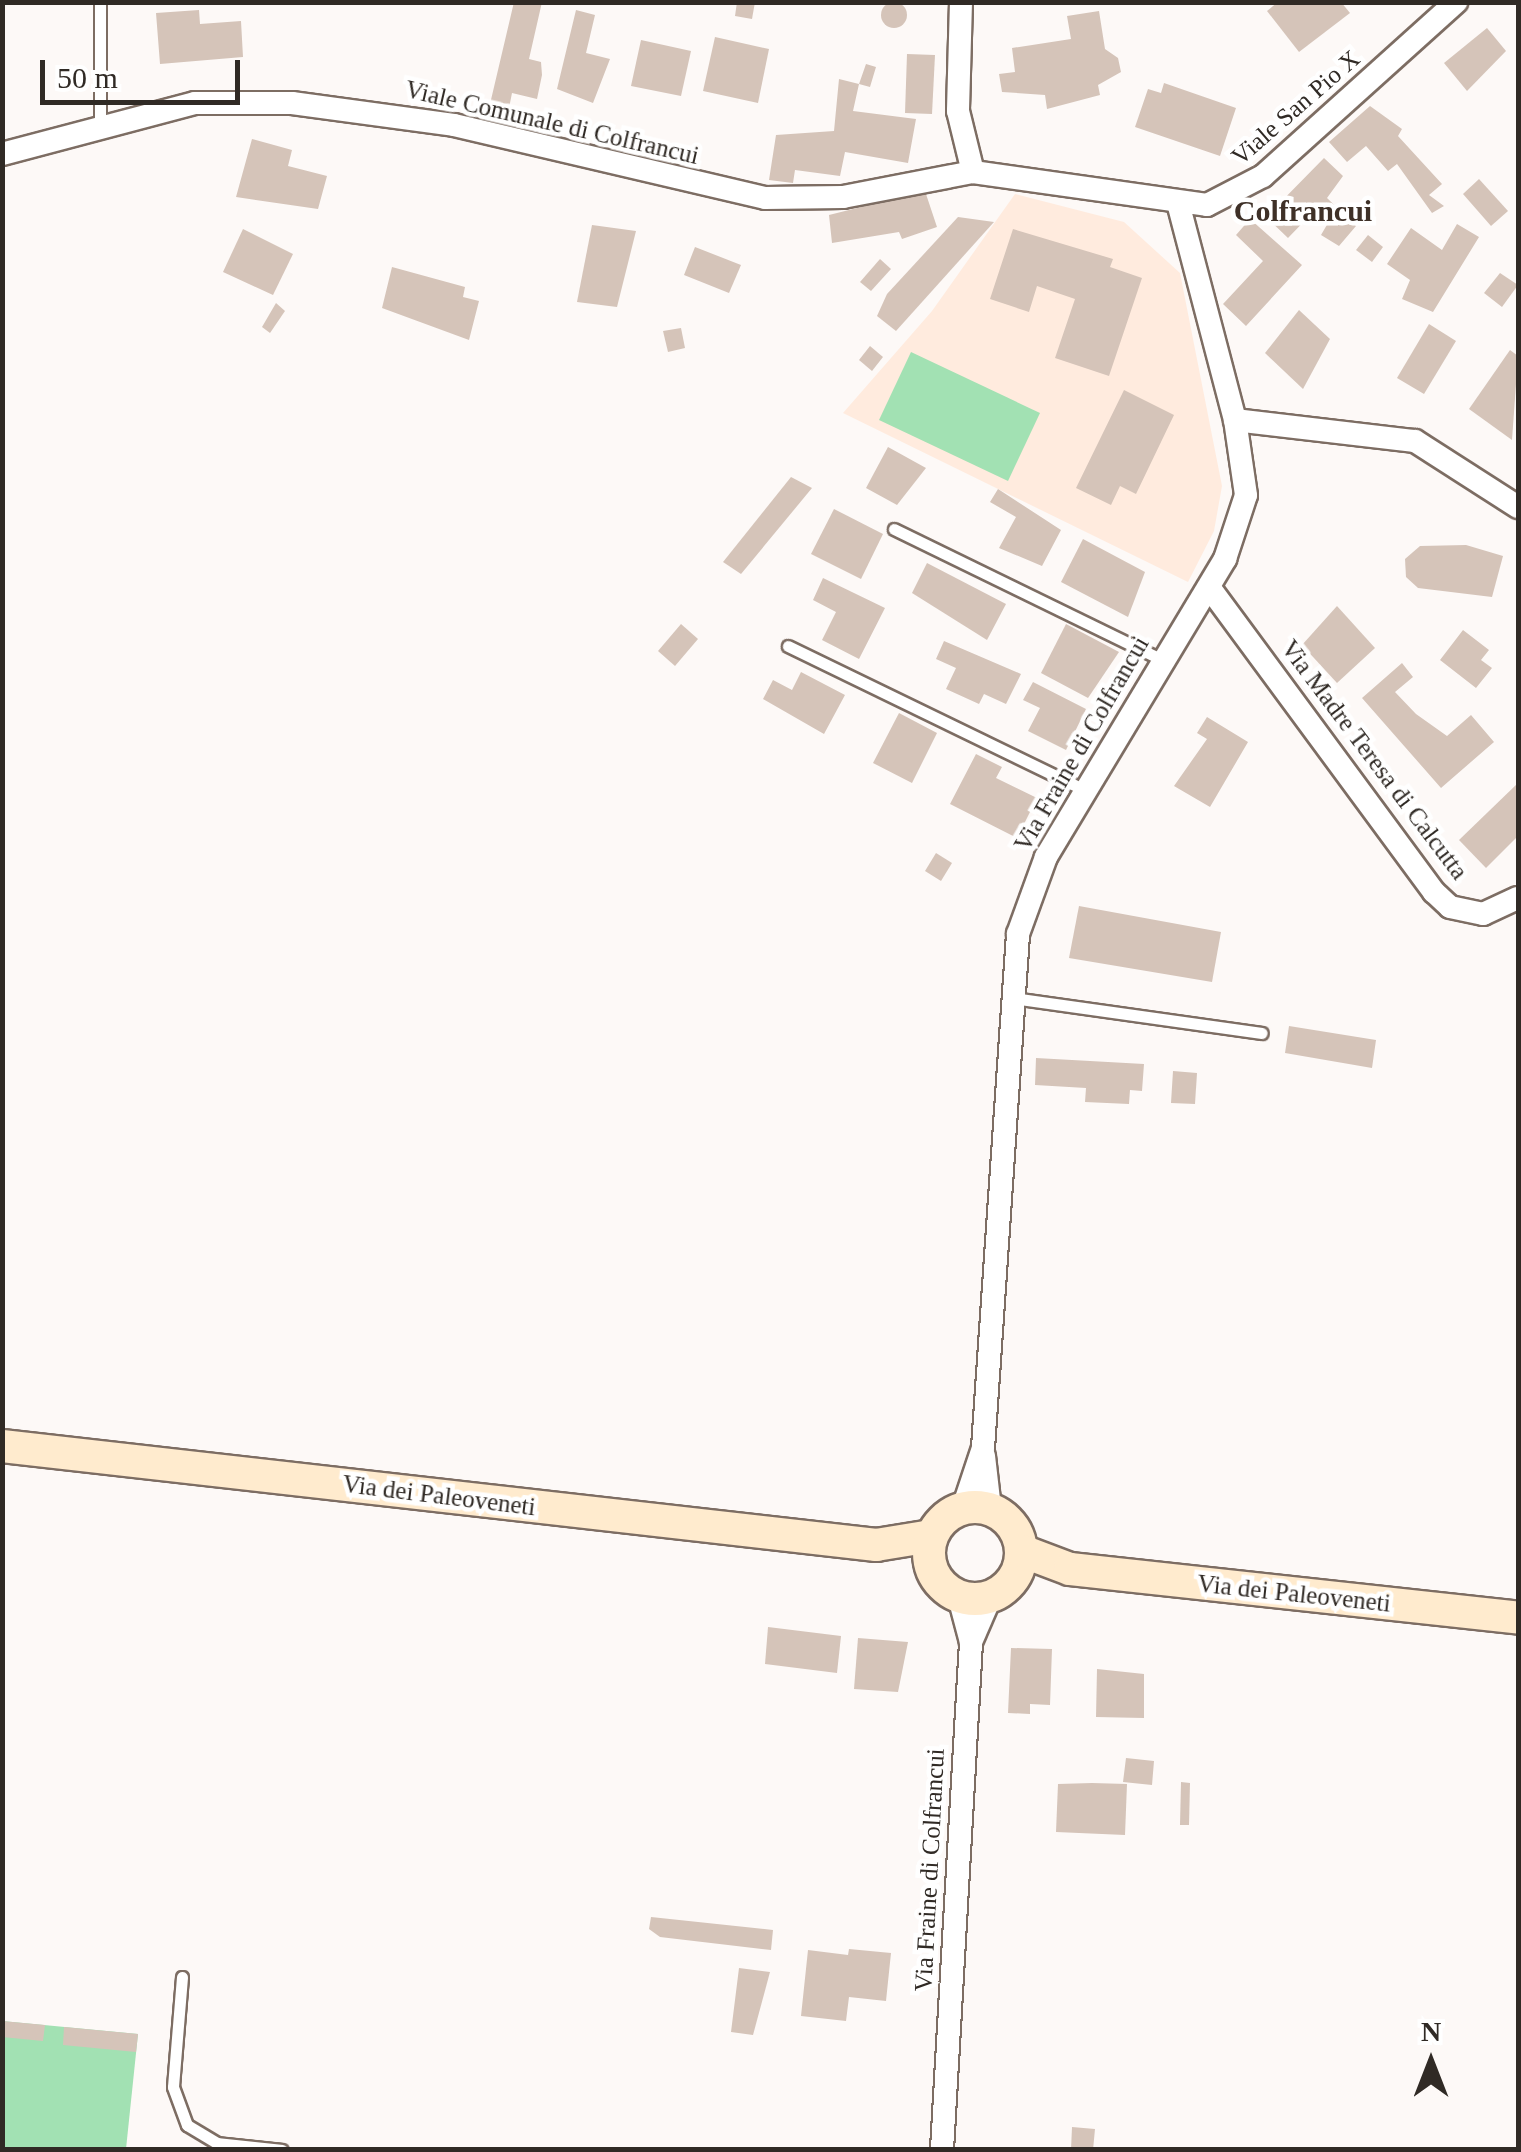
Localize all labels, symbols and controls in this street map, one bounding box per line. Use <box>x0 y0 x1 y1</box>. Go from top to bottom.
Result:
scale bar <box>45 40 245 102</box>
street label: Viale San Pio X <box>1226 44 1366 172</box>
text: 50 m <box>57 61 118 94</box>
street label: Viale Comunale di Colfrancui <box>402 75 702 171</box>
district label: Colfrancui <box>1234 193 1372 229</box>
street label: Via Fraine di Colfrancui <box>1008 631 1156 857</box>
street label: Via Madre Teresa di Calcutta <box>1274 634 1474 886</box>
street label: Via dei Paleoveneti <box>341 1469 537 1523</box>
street label: Via dei Paleoveneti <box>1196 1569 1392 1619</box>
street label: Via Fraine di Colfrancui <box>909 1748 951 1992</box>
north arrow <box>1381 2012 1481 2112</box>
text: N <box>1421 2016 1441 2047</box>

